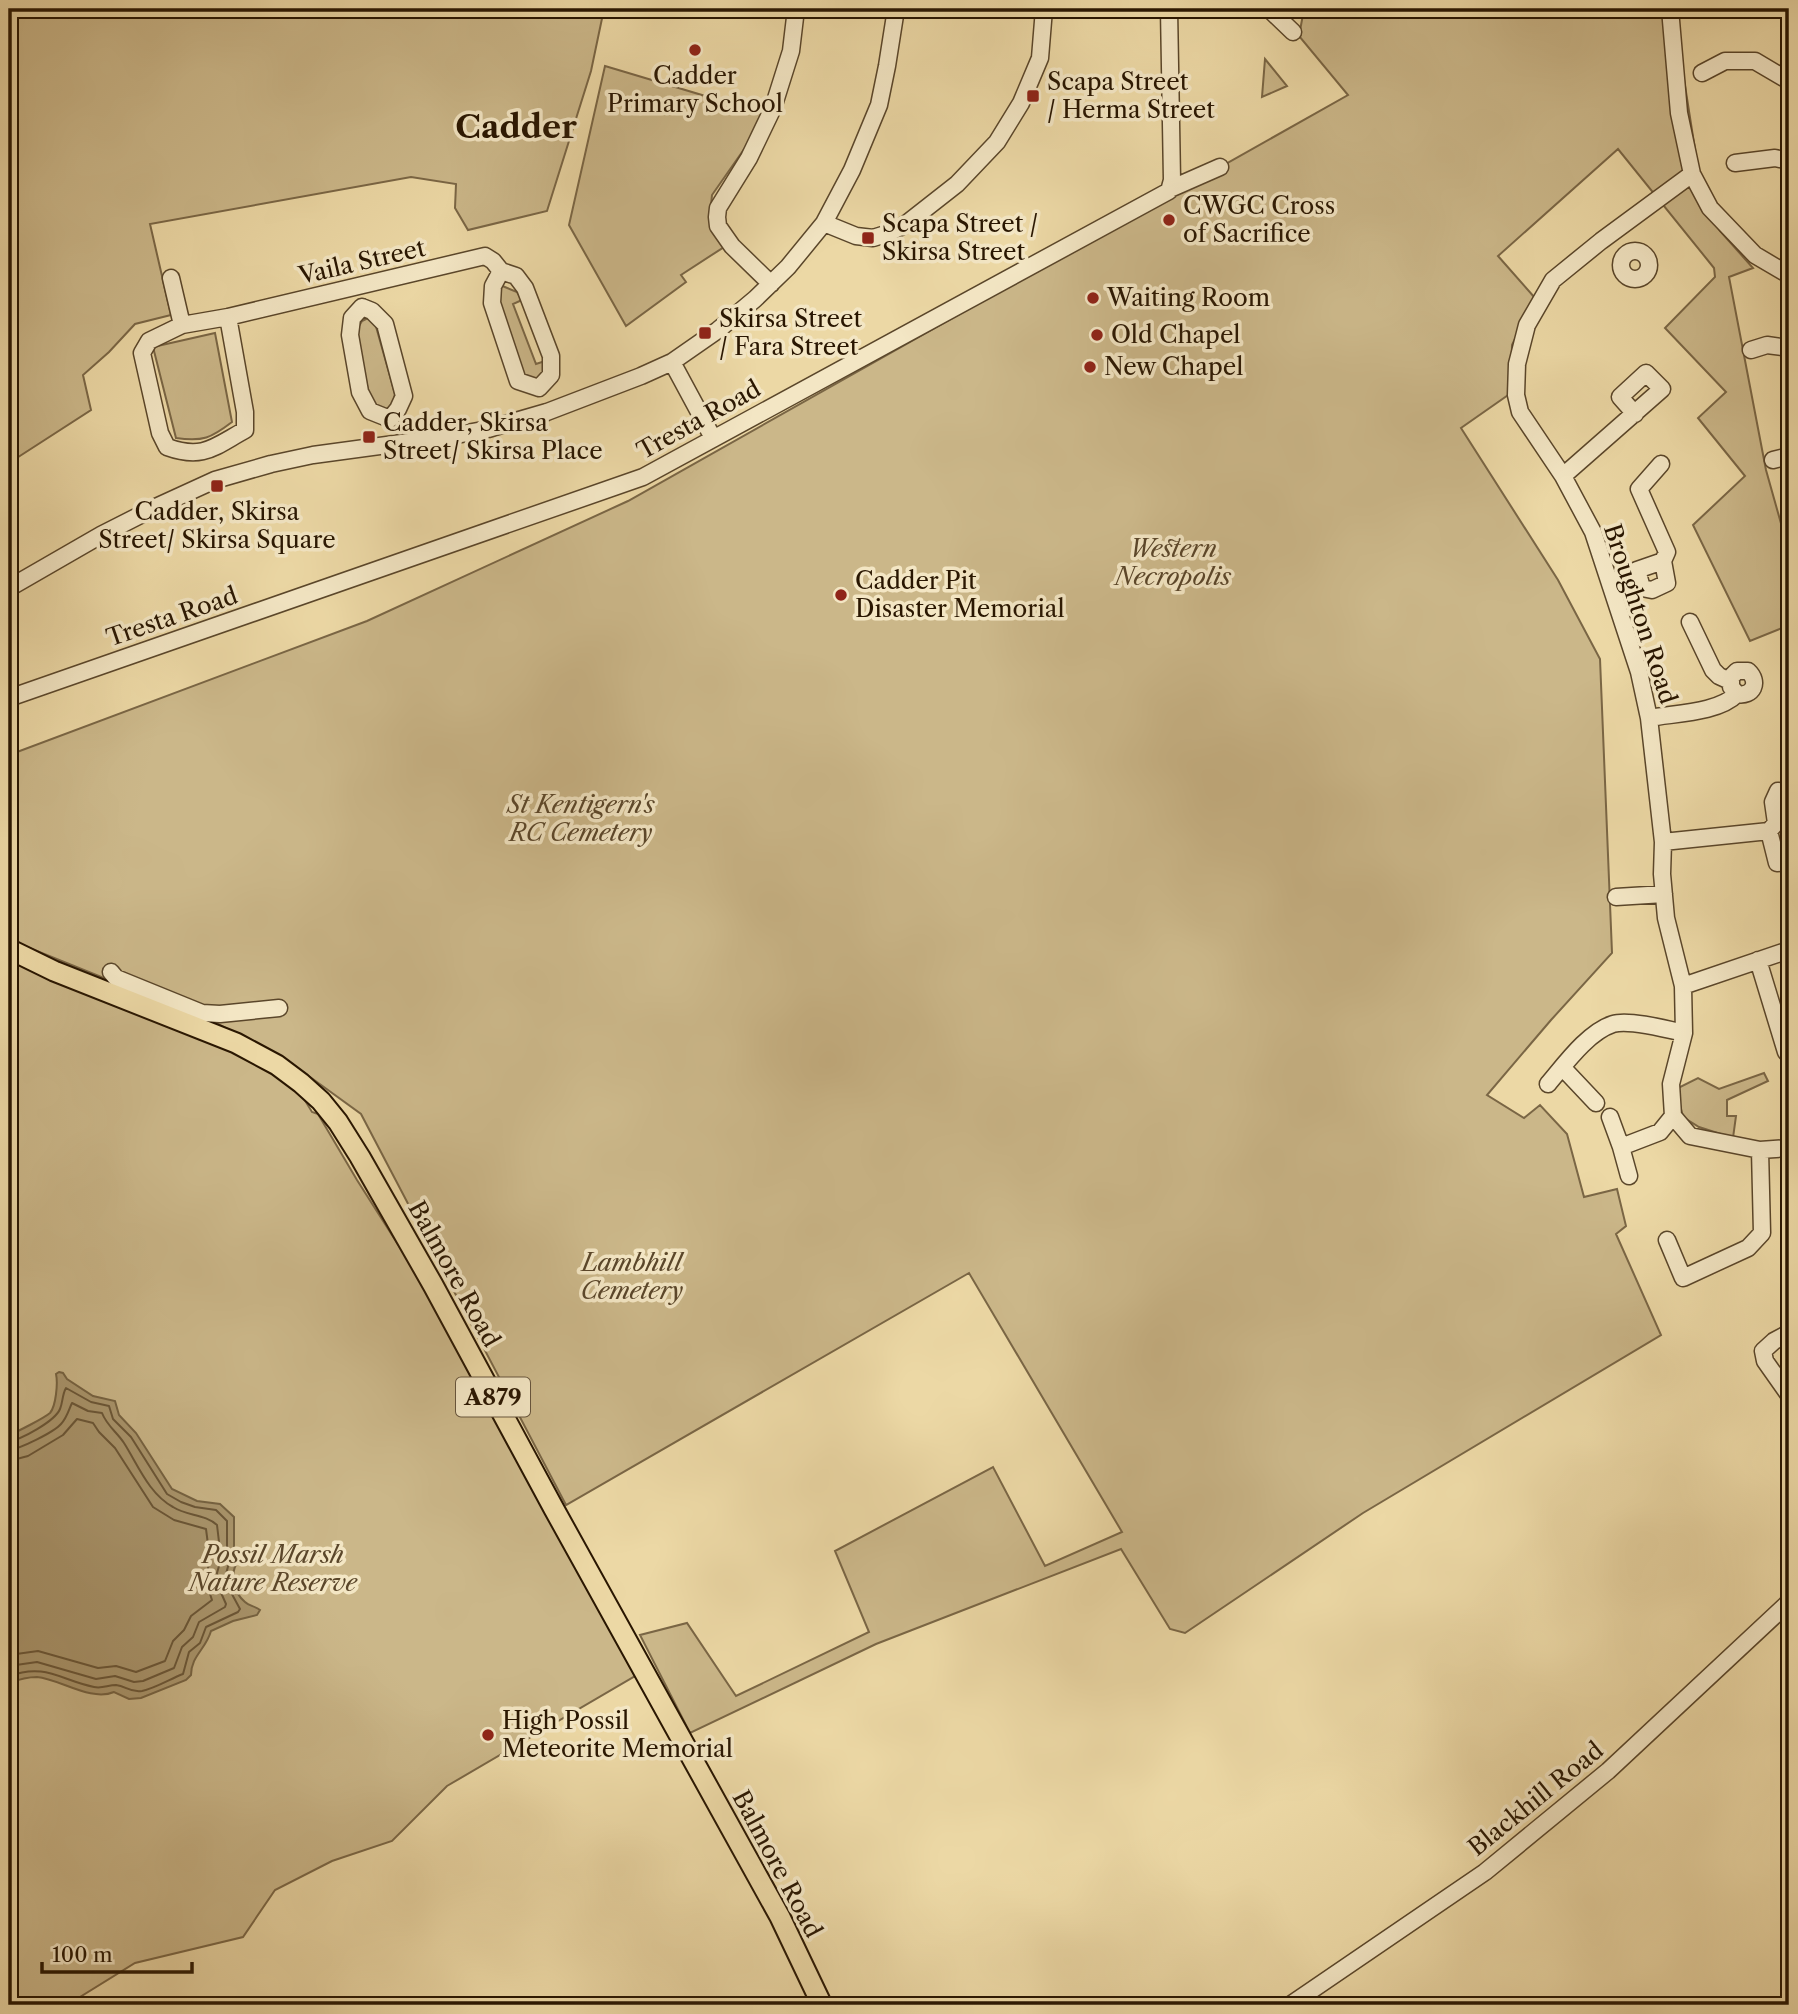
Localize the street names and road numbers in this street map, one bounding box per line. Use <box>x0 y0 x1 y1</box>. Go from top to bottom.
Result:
street label: Vaila Street <box>295 233 428 290</box>
street label: Tresta Road <box>632 374 766 465</box>
street label: Broughton Road <box>1598 520 1683 708</box>
street label: Tresta Road <box>103 580 242 652</box>
street label: Balmore Road <box>402 1196 507 1352</box>
road number: A879 <box>456 1378 530 1416</box>
street label: Blackhill Road <box>1462 1735 1609 1862</box>
street label: Balmore Road <box>726 1785 829 1943</box>

